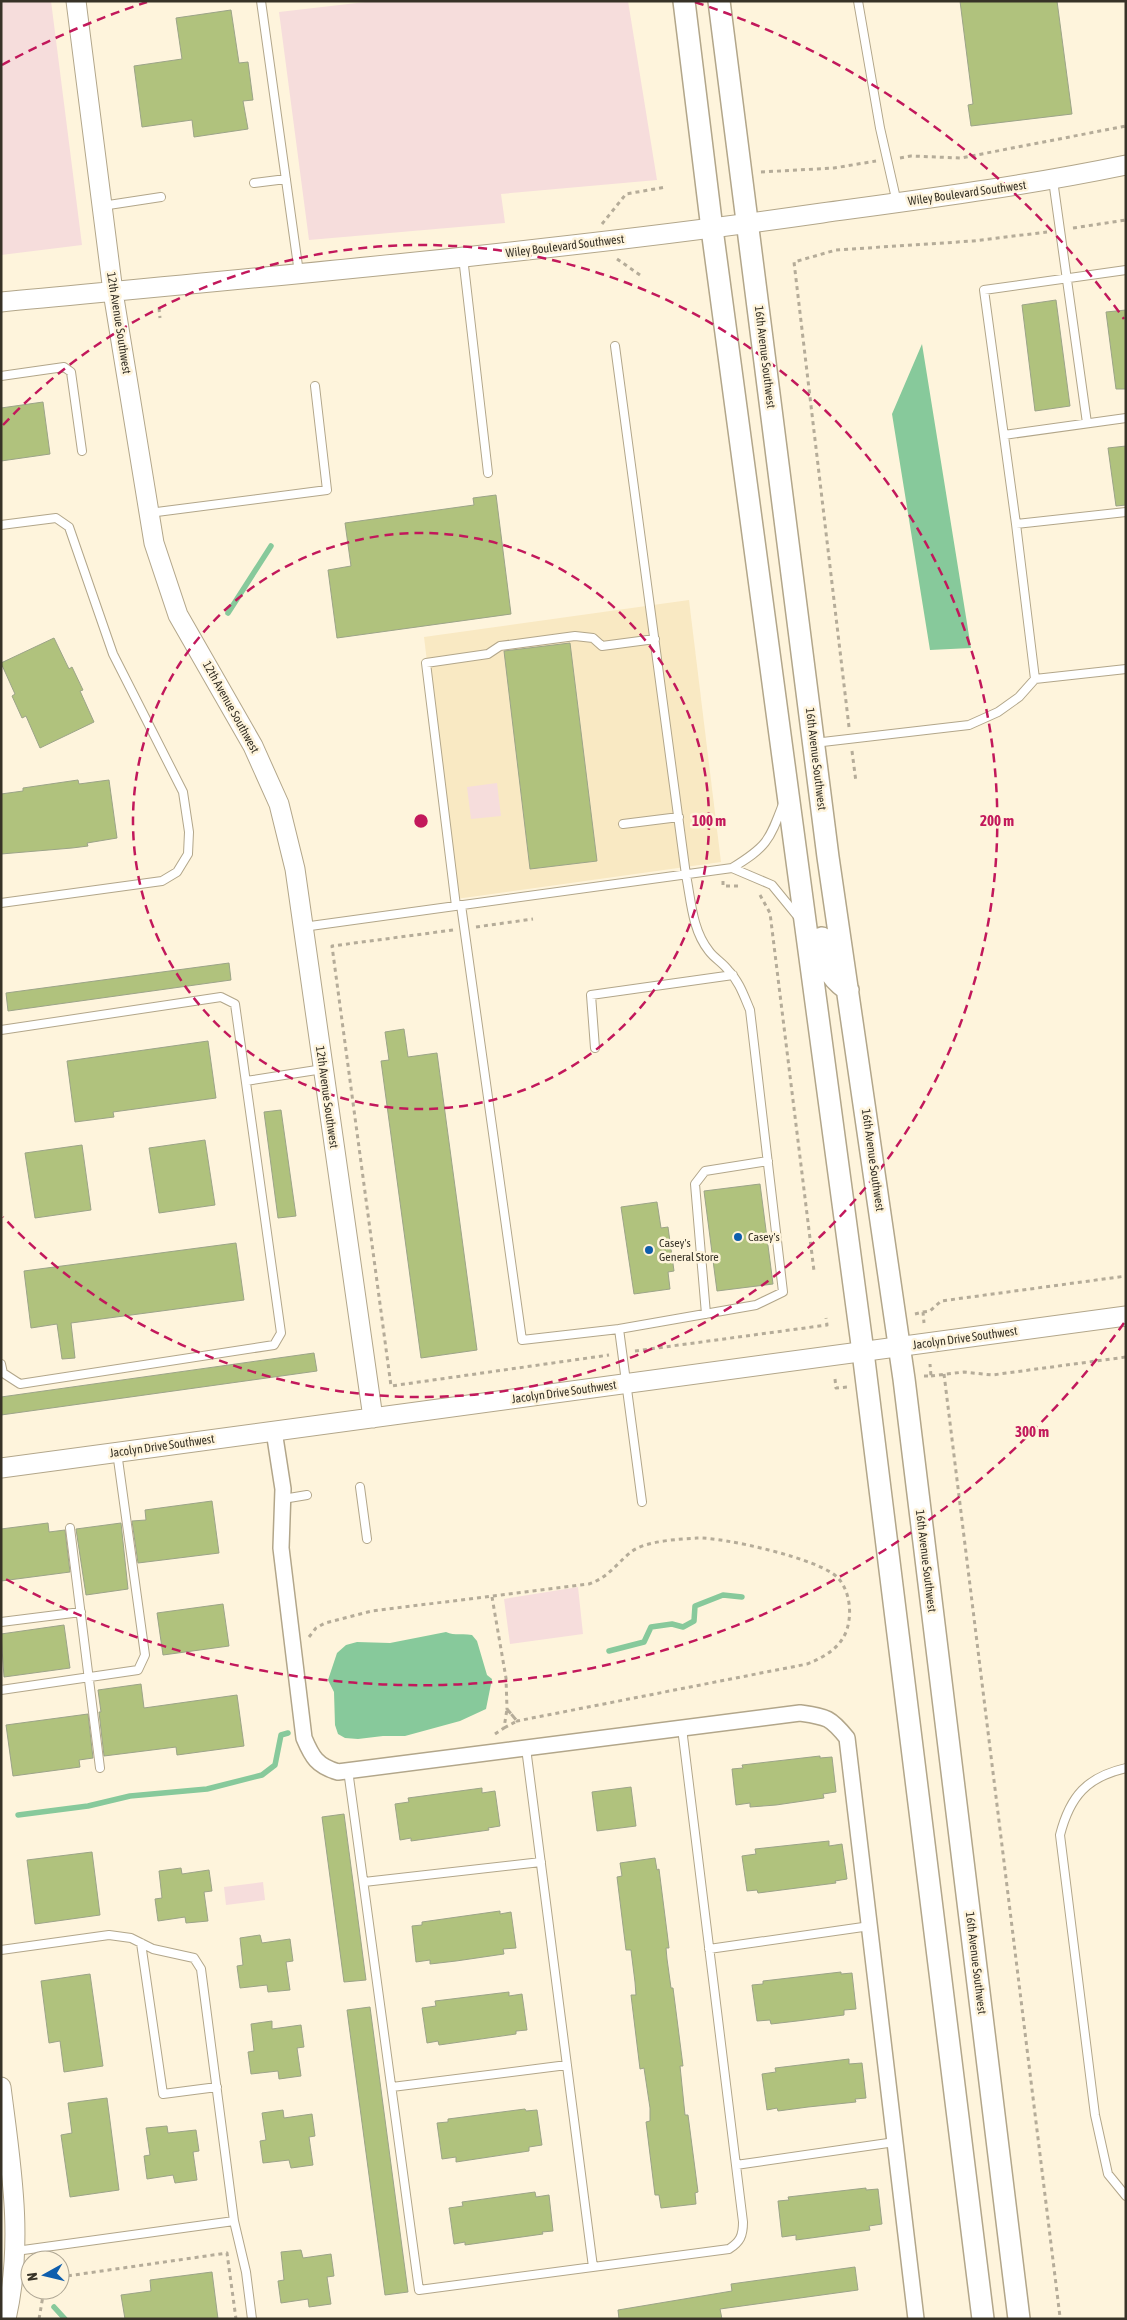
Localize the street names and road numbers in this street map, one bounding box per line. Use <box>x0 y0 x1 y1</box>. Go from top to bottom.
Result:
street label: Wiley Boulevard Southwest <box>907 178 1028 208</box>
street label: Wiley Boulevard Southwest <box>505 232 626 260</box>
street label: 12th Avenue Southwest <box>104 271 134 375</box>
street label: 16th Avenue Southwest <box>752 305 778 410</box>
street label: 12th Avenue Southwest <box>200 659 262 756</box>
street label: 16th Avenue Southwest <box>803 707 829 812</box>
street label: 12th Avenue Southwest <box>313 1045 341 1150</box>
street label: 16th Avenue Southwest <box>859 1108 887 1213</box>
street label: Jacolyn Drive Southwest <box>912 1324 1019 1352</box>
street label: Jacolyn Drive Southwest <box>511 1378 618 1406</box>
street label: Jacolyn Drive Southwest <box>109 1432 216 1460</box>
street label: 16th Avenue Southwest <box>913 1509 939 1614</box>
street label: 16th Avenue Southwest <box>963 1911 989 2016</box>

